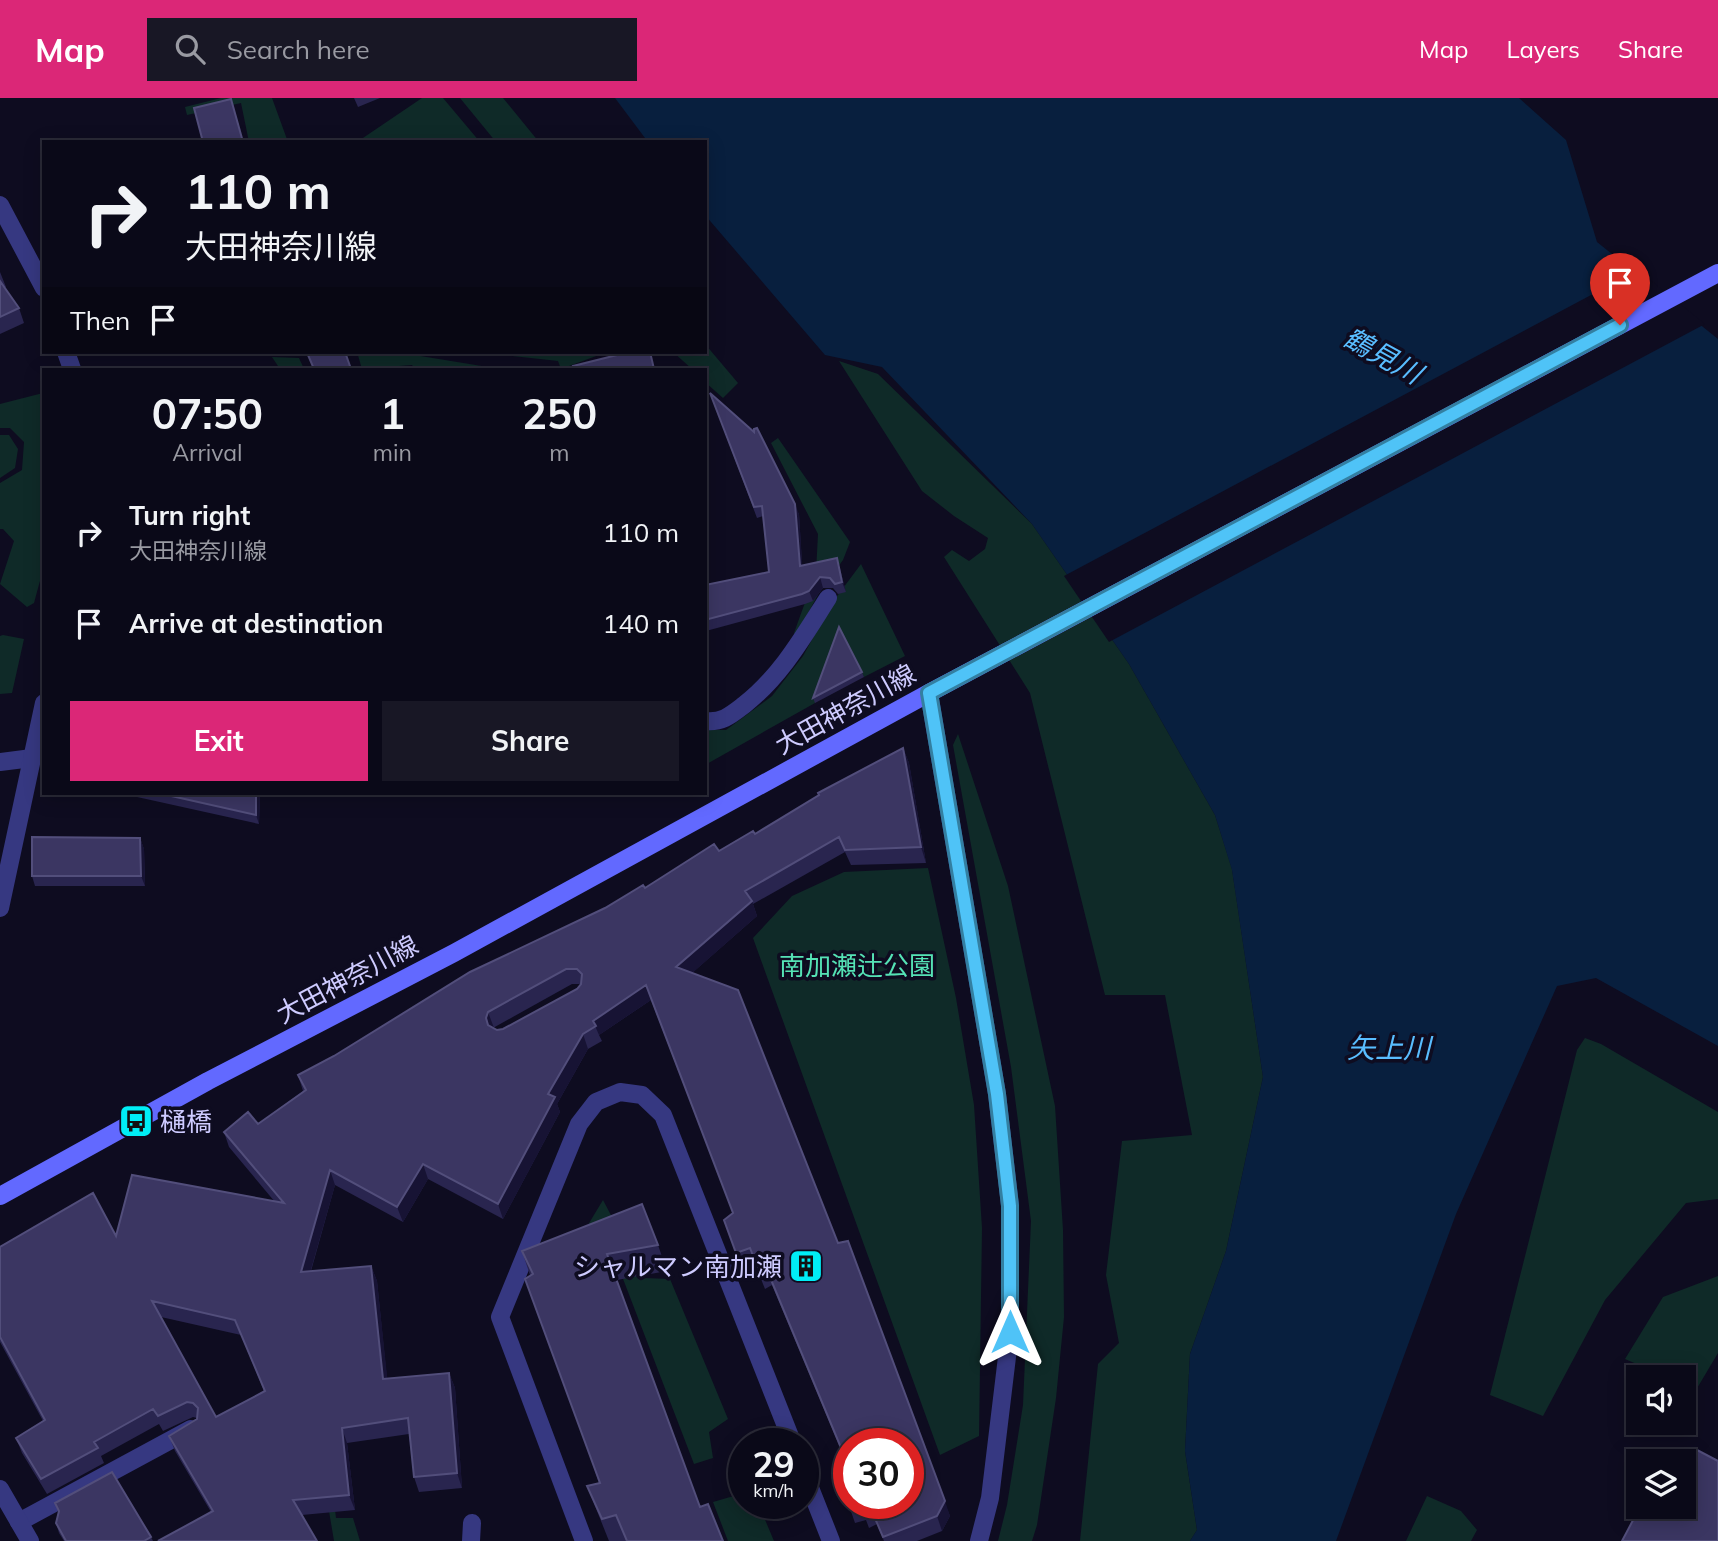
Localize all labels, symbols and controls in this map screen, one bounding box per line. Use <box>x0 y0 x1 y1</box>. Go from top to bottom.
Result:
search box <box>147 18 637 81</box>
text: Map <box>35 29 105 70</box>
icon: search <box>171 30 209 68</box>
text: Search here <box>227 33 370 66</box>
text: Map <box>1419 34 1468 64</box>
text: Layers <box>1506 34 1580 64</box>
text: Share <box>1618 34 1683 64</box>
text: 110 m <box>185 160 331 221</box>
icon: right <box>70 168 161 259</box>
text: 大田神奈川線 <box>185 226 377 266</box>
pin <box>1590 253 1650 325</box>
icon: arrive <box>1601 264 1639 302</box>
icon: arrive <box>144 301 182 339</box>
text: Then <box>70 304 130 337</box>
water label: 鶴見川 <box>1338 319 1431 392</box>
text: 07:50 <box>152 387 263 440</box>
text: 1 <box>380 387 405 440</box>
text: 250 <box>522 387 597 440</box>
text: Arrival <box>172 438 243 467</box>
text: min <box>373 438 412 467</box>
text: m <box>549 438 570 467</box>
text: Turn right <box>129 499 250 532</box>
icon: right <box>70 514 108 552</box>
text: 110 m <box>603 516 679 549</box>
text: 大田神奈川線 <box>129 536 267 565</box>
icon: arrive <box>70 605 108 643</box>
text: Arrive at destination <box>129 607 384 640</box>
text: 140 m <box>603 607 679 640</box>
street label: 大田神奈川線 <box>769 657 921 761</box>
button: Exit <box>70 701 368 781</box>
button: Share <box>382 701 679 781</box>
street label: 大田神奈川線 <box>270 928 424 1030</box>
park label: 南加瀬辻公園 <box>779 949 935 982</box>
water label: 矢上川 <box>1347 1030 1434 1065</box>
bus stop icon: 樋橋 <box>117 1102 155 1140</box>
place label: 樋橋 <box>160 1105 212 1138</box>
building icon: シャルマン南加瀬 <box>787 1247 825 1285</box>
place label: シャルマン南加瀬 <box>574 1250 782 1283</box>
position arrow <box>973 1295 1047 1369</box>
map controls <box>1626 1365 1696 1519</box>
button: sound <box>1626 1365 1696 1435</box>
speed limit sign: 30 <box>833 1428 924 1519</box>
text: 29 <box>752 1442 795 1486</box>
button: layers <box>1626 1449 1696 1519</box>
text: km/h <box>753 1479 794 1502</box>

